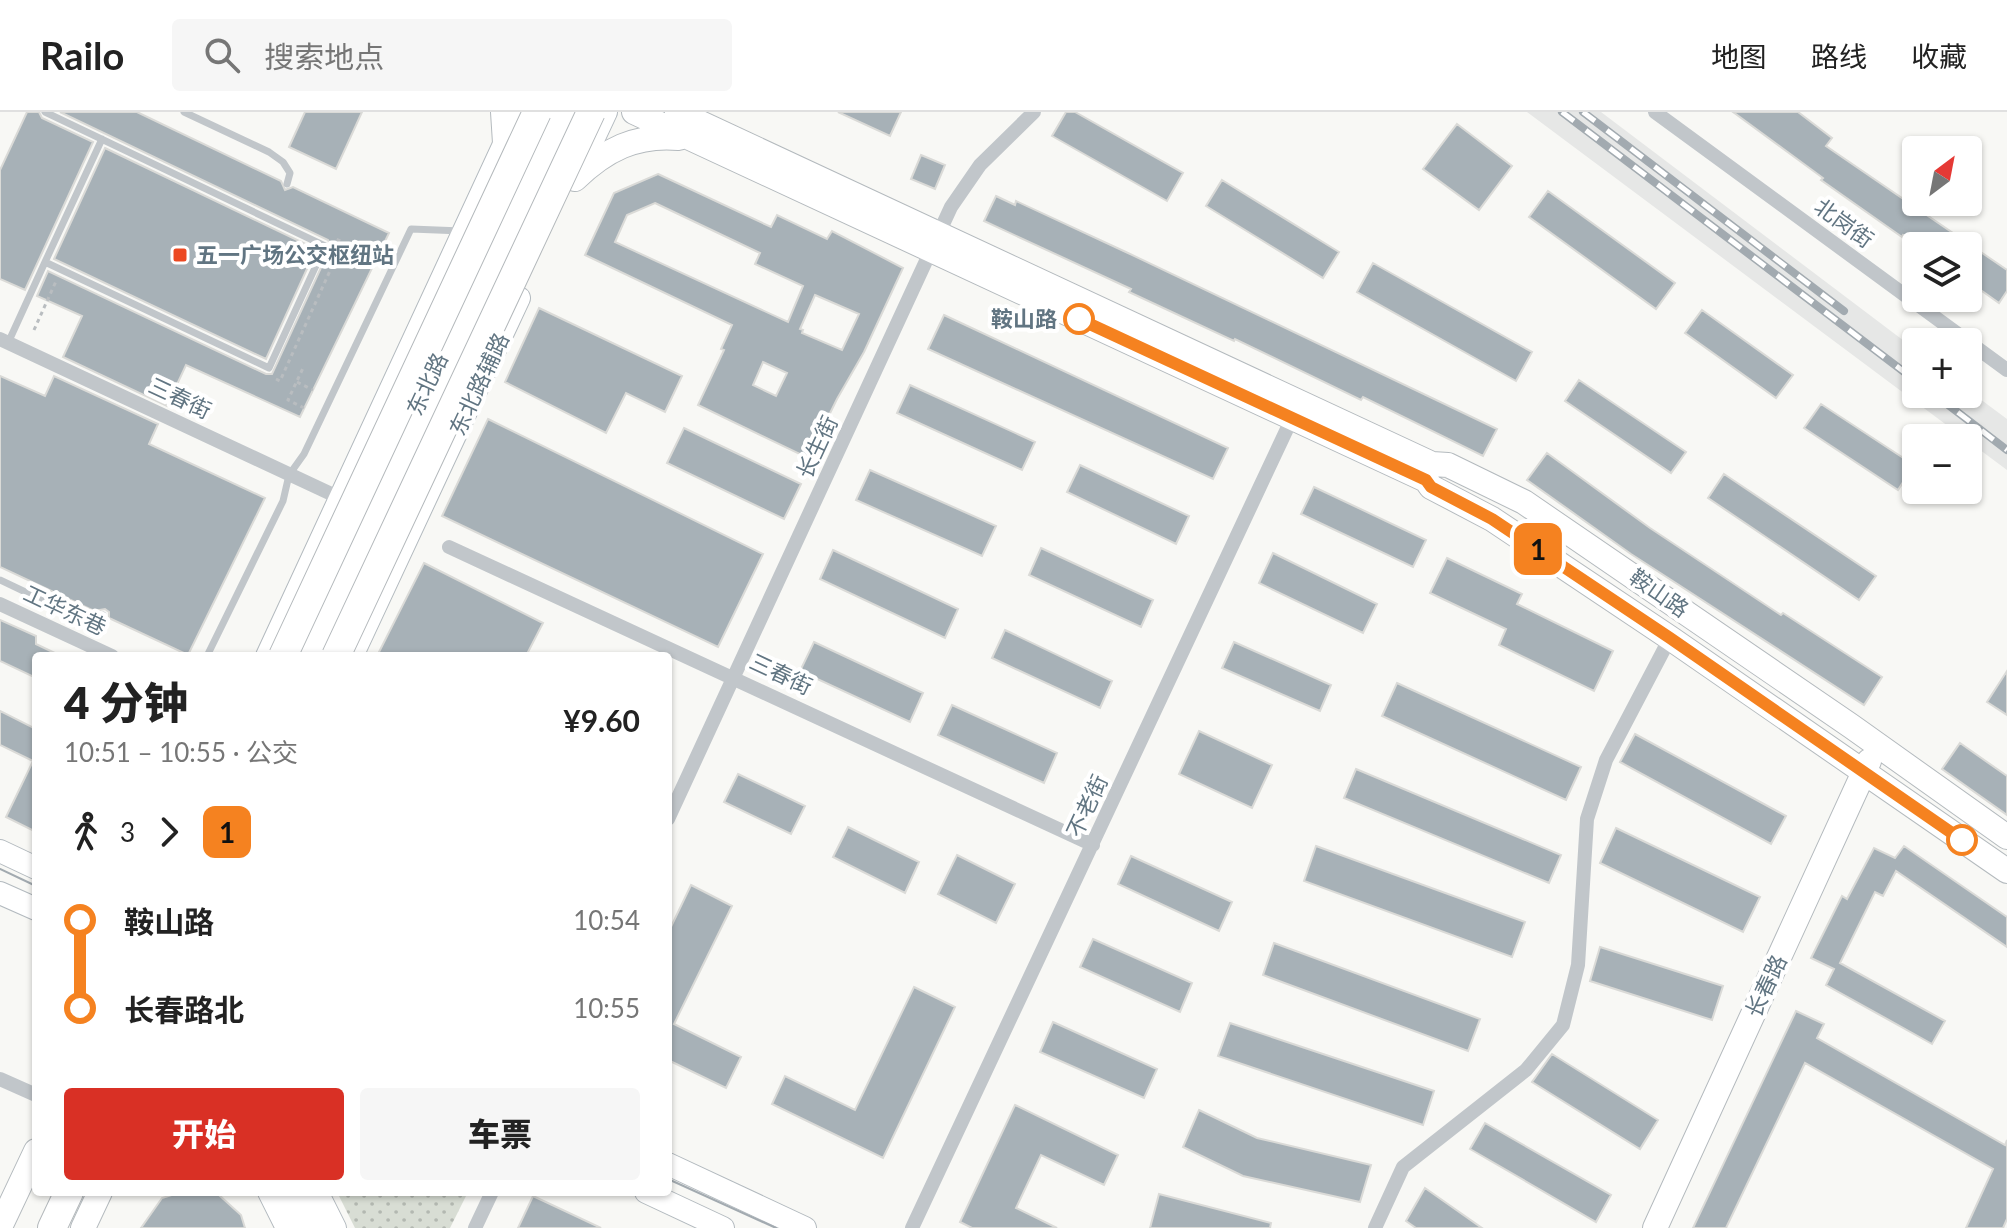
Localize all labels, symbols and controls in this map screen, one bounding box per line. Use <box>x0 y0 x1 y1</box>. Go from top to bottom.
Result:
search box <box>172 19 732 91</box>
text: Railo <box>40 32 124 78</box>
icon: search <box>200 33 244 77</box>
text: 搜索地点 <box>264 38 384 74</box>
text: 地图 <box>1711 39 1767 73</box>
text: 路线 <box>1811 39 1867 73</box>
text: 收藏 <box>1911 39 1967 73</box>
north arrow <box>1902 136 1982 216</box>
map controls <box>1902 136 1982 504</box>
street label: 北岗街 <box>1810 192 1879 253</box>
button: layers <box>1902 232 1982 312</box>
place label: 五一广场公交枢纽站 <box>196 241 394 268</box>
marker: 五一广场公交枢纽站 <box>171 246 189 264</box>
marker: 鞍山路 <box>1064 304 1094 334</box>
place label: 鞍山路 <box>991 305 1057 332</box>
street label: 东北路辅路 <box>443 328 514 439</box>
button: + <box>1902 328 1982 408</box>
street label: 东北路 <box>400 348 453 419</box>
street label: 三春街 <box>145 371 216 424</box>
street label: 长生街 <box>790 411 843 482</box>
button: − <box>1902 424 1982 504</box>
line badge: 1 <box>1512 523 1564 575</box>
text: 1 <box>1530 532 1546 566</box>
street label: 鞍山路 <box>1625 563 1694 623</box>
street label: 工华东巷 <box>20 579 111 640</box>
street label: 三春街 <box>746 647 817 700</box>
text: 4 分钟 <box>64 676 188 728</box>
text: ¥9.60 <box>563 702 640 738</box>
text: 10:51 – 10:55 · 公交 <box>64 736 298 768</box>
street label: 不老街 <box>1060 770 1113 841</box>
icon: walk <box>64 810 108 854</box>
icon: forward <box>147 810 191 854</box>
text: 1 <box>219 815 235 849</box>
text: 3 <box>120 816 135 848</box>
unlabelled marker <box>1947 825 1977 855</box>
text: 鞍山路 <box>124 903 214 939</box>
text: 10:54 <box>573 904 640 936</box>
street label: 长春路 <box>1739 950 1792 1021</box>
text: 长春路北 <box>124 991 244 1027</box>
text: 10:55 <box>573 992 640 1024</box>
button: 开始 <box>64 1088 344 1180</box>
button: 车票 <box>360 1088 640 1180</box>

